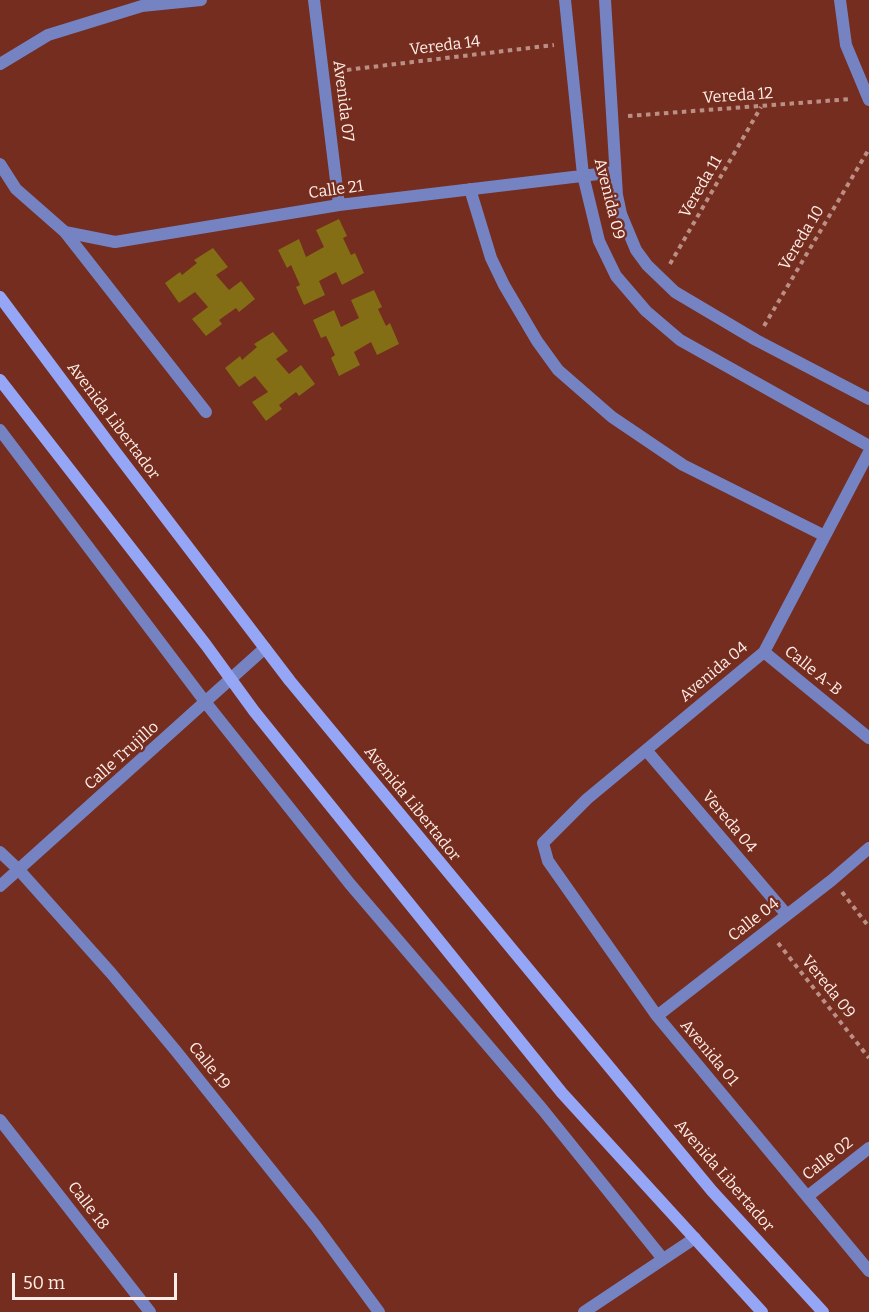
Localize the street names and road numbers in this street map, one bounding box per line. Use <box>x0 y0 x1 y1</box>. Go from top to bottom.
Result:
street label: Vereda 14 <box>409 32 481 60</box>
street label: Avenida 07 <box>328 59 358 143</box>
street label: Vereda 12 <box>702 84 774 108</box>
street label: Vereda 11 <box>676 153 726 221</box>
street label: Avenida 09 <box>590 156 628 242</box>
street label: Calle 21 <box>307 177 365 203</box>
street label: Vereda 10 <box>775 202 829 274</box>
street label: Avenida Libertador <box>63 358 163 484</box>
street label: Avenida 04 <box>676 638 752 706</box>
street label: Calle A-B <box>780 642 846 700</box>
street label: Calle Trujillo <box>81 718 163 794</box>
street label: Avenida Libertador <box>360 743 464 865</box>
street label: Vereda 04 <box>698 787 760 857</box>
street label: Calle 04 <box>725 894 783 946</box>
street label: Vereda 09 <box>797 952 859 1022</box>
street label: Avenida 01 <box>676 1016 742 1090</box>
street label: Calle 19 <box>184 1038 234 1094</box>
street label: Avenida Libertador <box>670 1116 778 1236</box>
street label: Calle 02 <box>799 1133 857 1185</box>
street label: Calle 18 <box>63 1178 113 1234</box>

